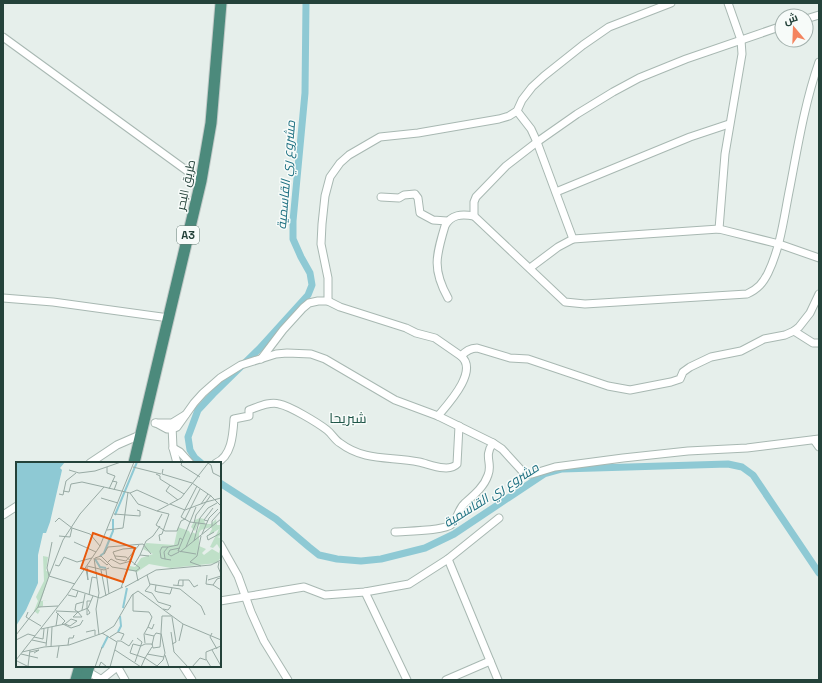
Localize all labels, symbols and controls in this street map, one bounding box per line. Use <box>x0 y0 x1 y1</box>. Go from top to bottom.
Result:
north arrow <box>774 8 814 48</box>
text: ش <box>782 10 800 27</box>
water label: مشروع ري القاسمية <box>273 119 301 230</box>
street label: طريق البحر <box>173 158 199 213</box>
road number: A3 <box>177 226 199 244</box>
district label: شبريحا <box>329 409 367 427</box>
water label: مشروع ري القاسمية <box>440 458 543 533</box>
inset map <box>16 462 221 667</box>

